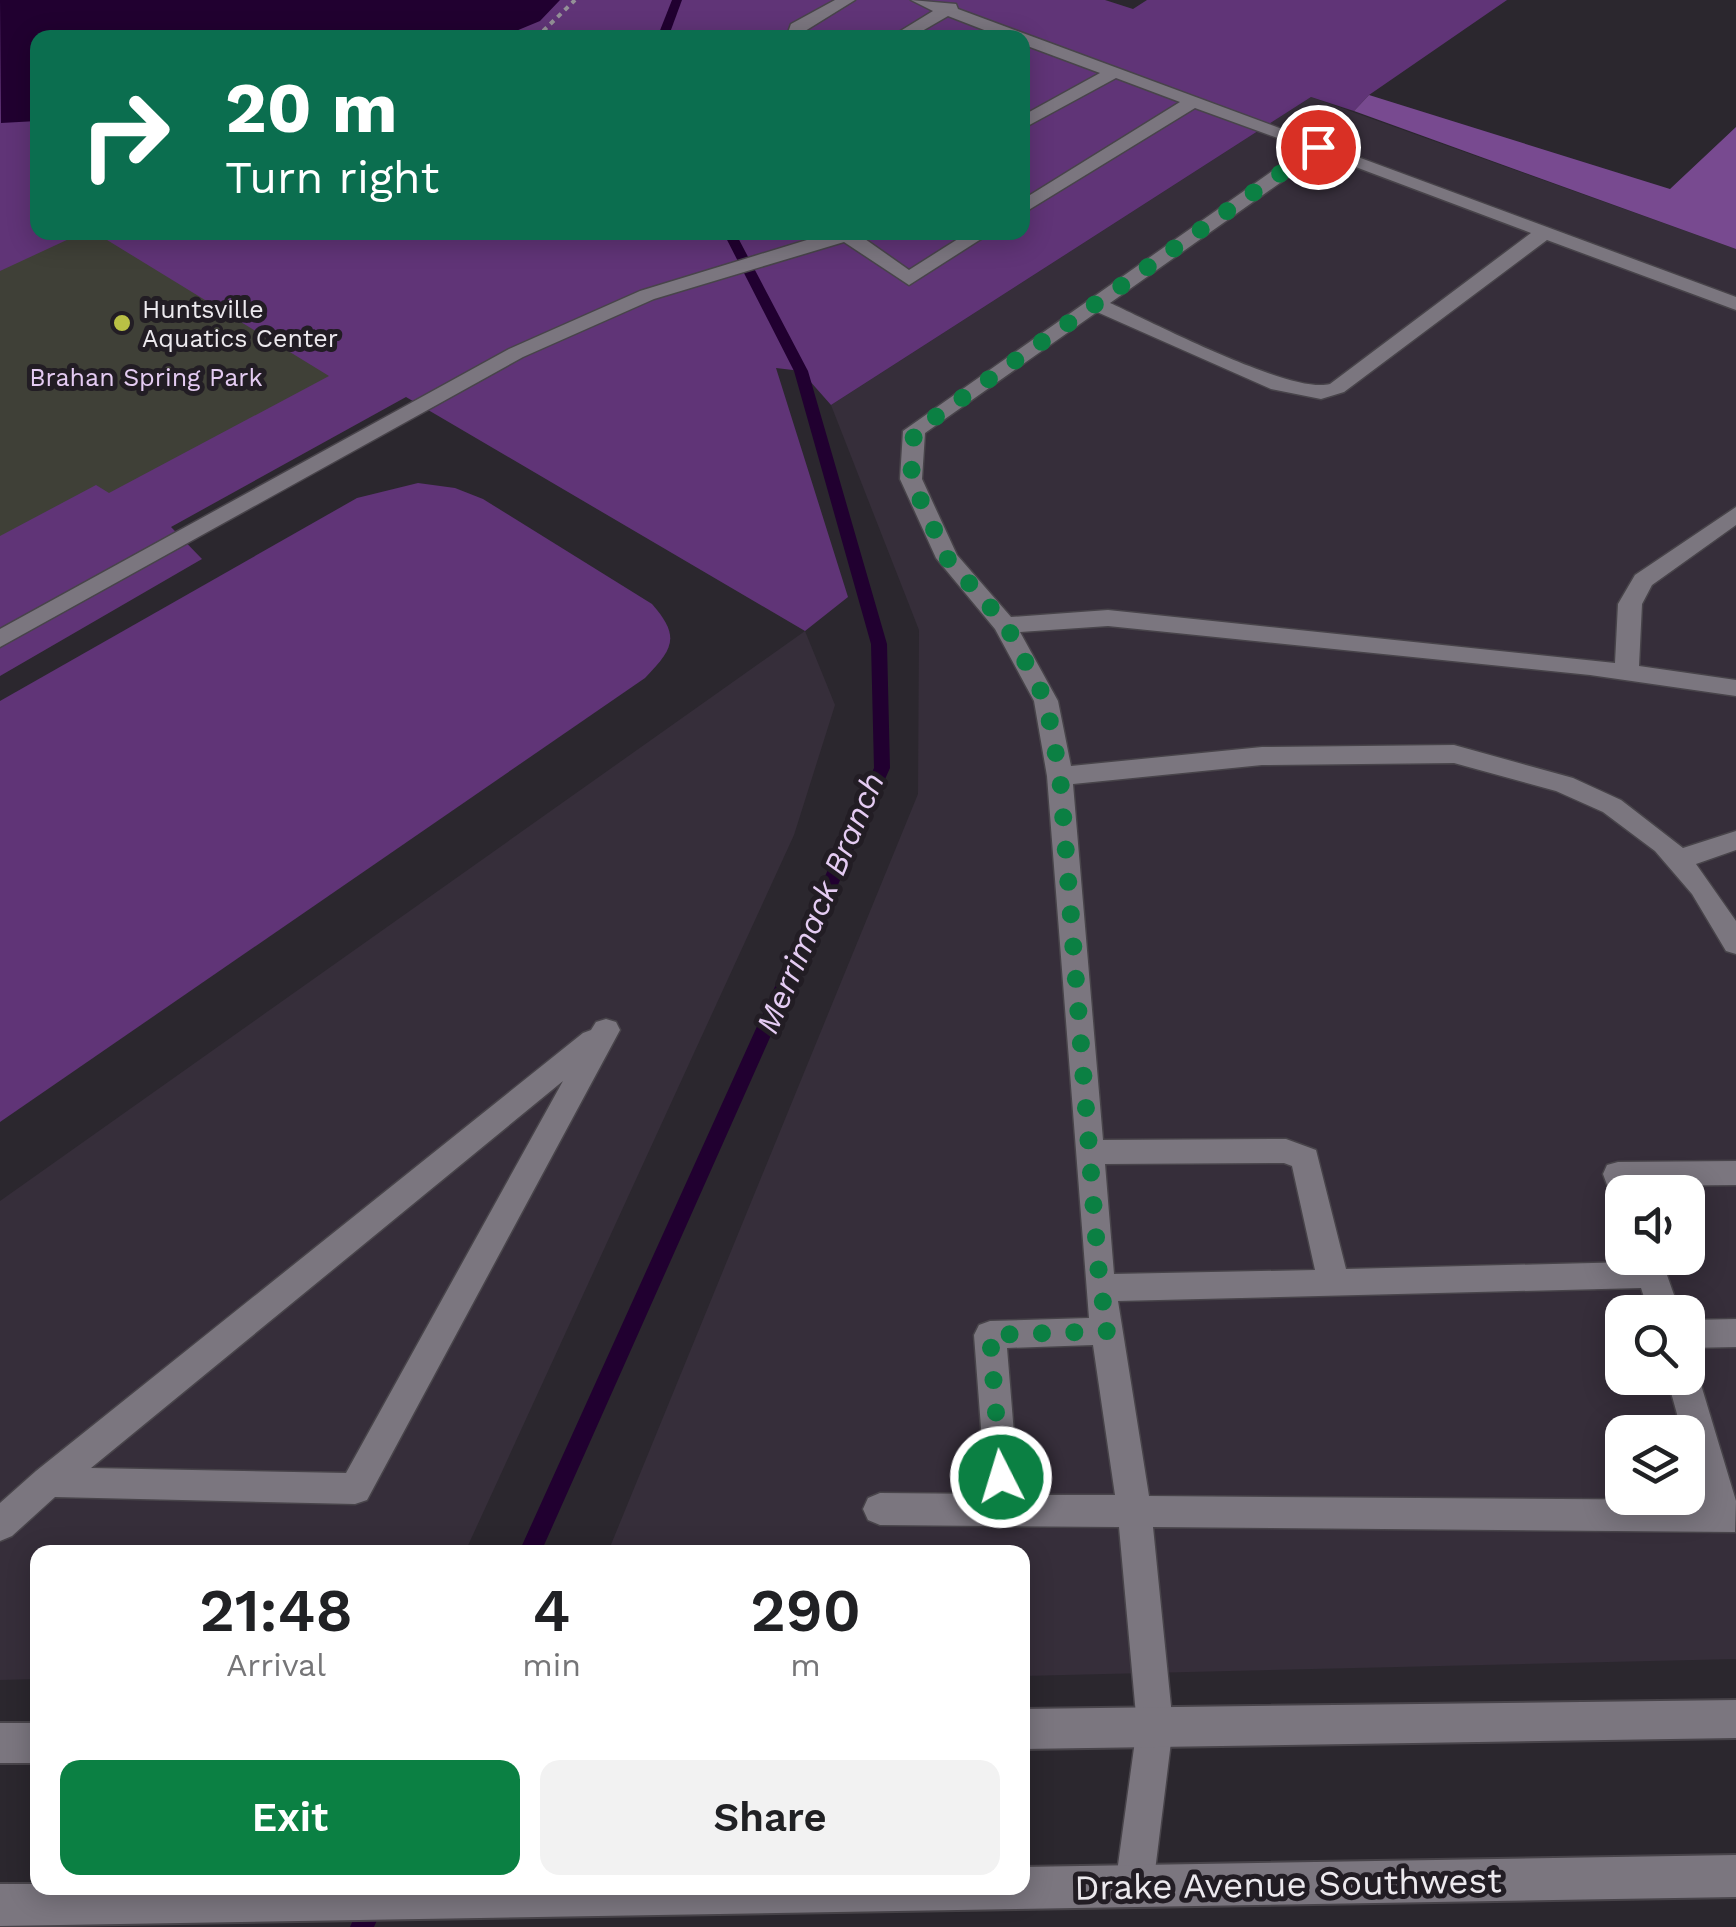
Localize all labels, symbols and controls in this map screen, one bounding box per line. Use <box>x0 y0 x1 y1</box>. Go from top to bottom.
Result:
text: 20 m <box>225 67 398 149</box>
icon: right <box>60 70 190 200</box>
pin <box>1276 105 1361 190</box>
icon: arrive <box>1291 120 1346 175</box>
text: Turn right <box>225 151 439 204</box>
place label: Huntsville Aquatics Center <box>142 295 338 353</box>
marker: Huntsville Aquatics Center <box>111 312 133 334</box>
park label: Brahan Spring Park <box>29 363 263 392</box>
water label: Merrimack Branch <box>748 767 892 1039</box>
map controls <box>1605 1175 1705 1515</box>
button: sound <box>1605 1175 1705 1275</box>
button: search <box>1605 1295 1705 1395</box>
button: layers <box>1605 1415 1705 1515</box>
position arrow <box>949 1425 1053 1529</box>
text: 21:48 <box>199 1575 353 1646</box>
text: 4 <box>533 1575 571 1646</box>
text: 290 <box>750 1575 861 1646</box>
text: Arrival <box>226 1646 326 1684</box>
text: min <box>522 1646 581 1684</box>
text: m <box>790 1646 821 1684</box>
button: Exit <box>60 1760 520 1875</box>
button: Share <box>540 1760 1000 1875</box>
street label: Drake Avenue Southwest <box>1074 1859 1502 1909</box>

